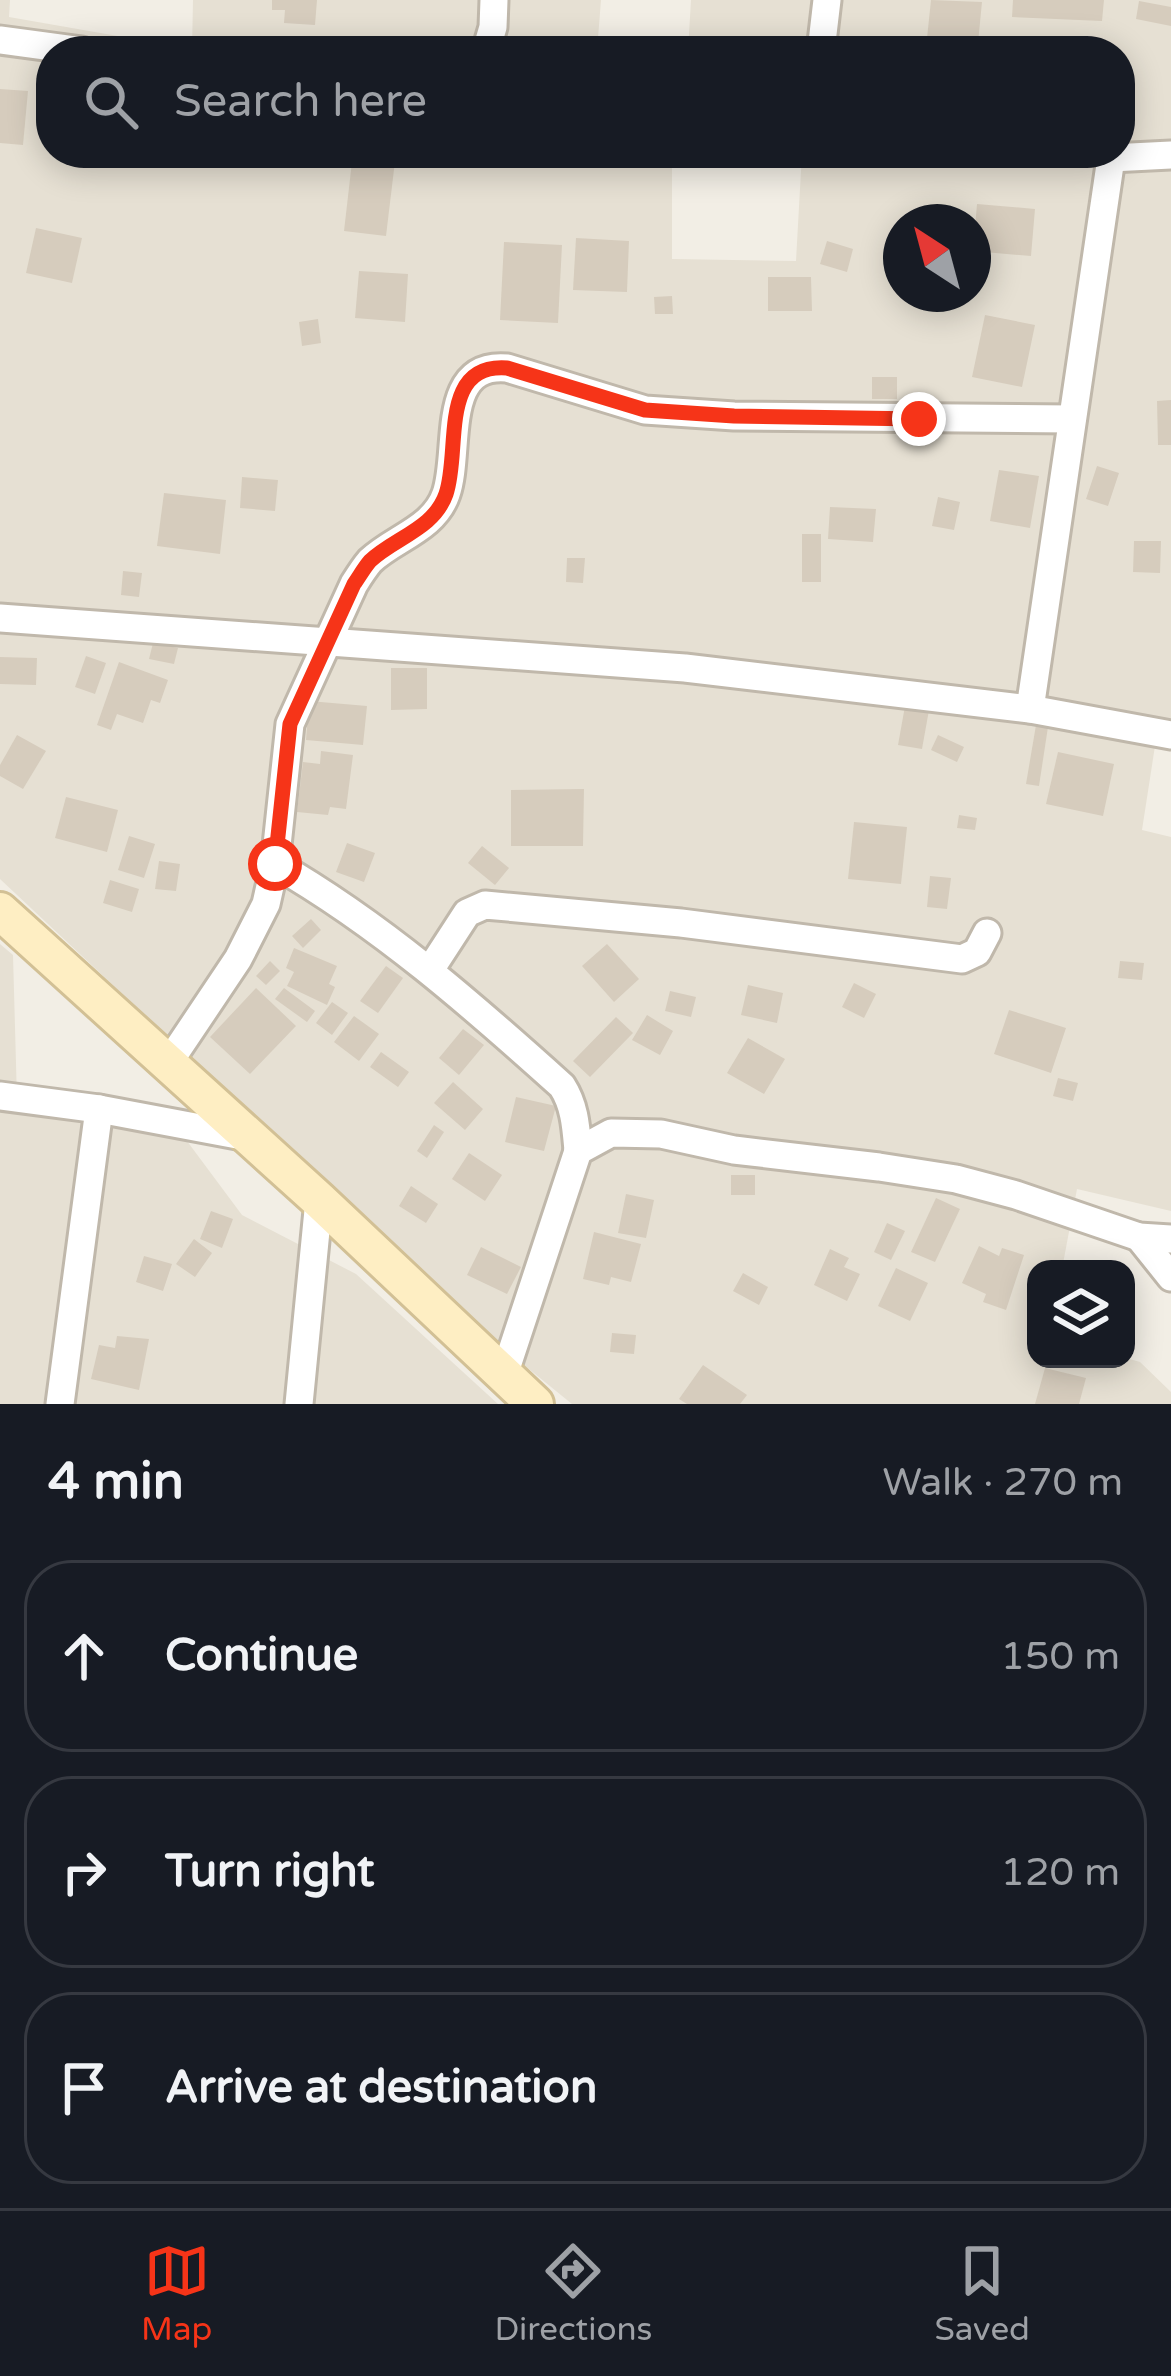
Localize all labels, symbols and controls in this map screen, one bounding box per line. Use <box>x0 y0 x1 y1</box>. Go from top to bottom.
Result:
search box <box>36 36 1135 168</box>
icon: search <box>78 69 144 135</box>
text: Search here <box>174 75 427 129</box>
north arrow <box>883 204 991 312</box>
route end <box>892 392 946 446</box>
route start <box>248 837 302 891</box>
map controls <box>1027 1260 1135 1368</box>
button: layers <box>1027 1260 1135 1368</box>
text: 4 min <box>48 1451 184 1513</box>
text: Walk · 270 m <box>882 1459 1123 1506</box>
icon: ahead <box>51 1623 117 1689</box>
text: Continue <box>165 1629 358 1683</box>
text: 150 m <box>1001 1633 1120 1680</box>
icon: right <box>51 1839 117 1905</box>
text: Turn right <box>165 1845 374 1899</box>
text: 120 m <box>1001 1849 1120 1896</box>
icon: arrive <box>51 2055 117 2121</box>
text: Arrive at destination <box>165 2061 597 2115</box>
tab: Map <box>141 2238 212 2349</box>
tab: Directions <box>494 2238 652 2349</box>
tab: Saved <box>935 2238 1030 2349</box>

